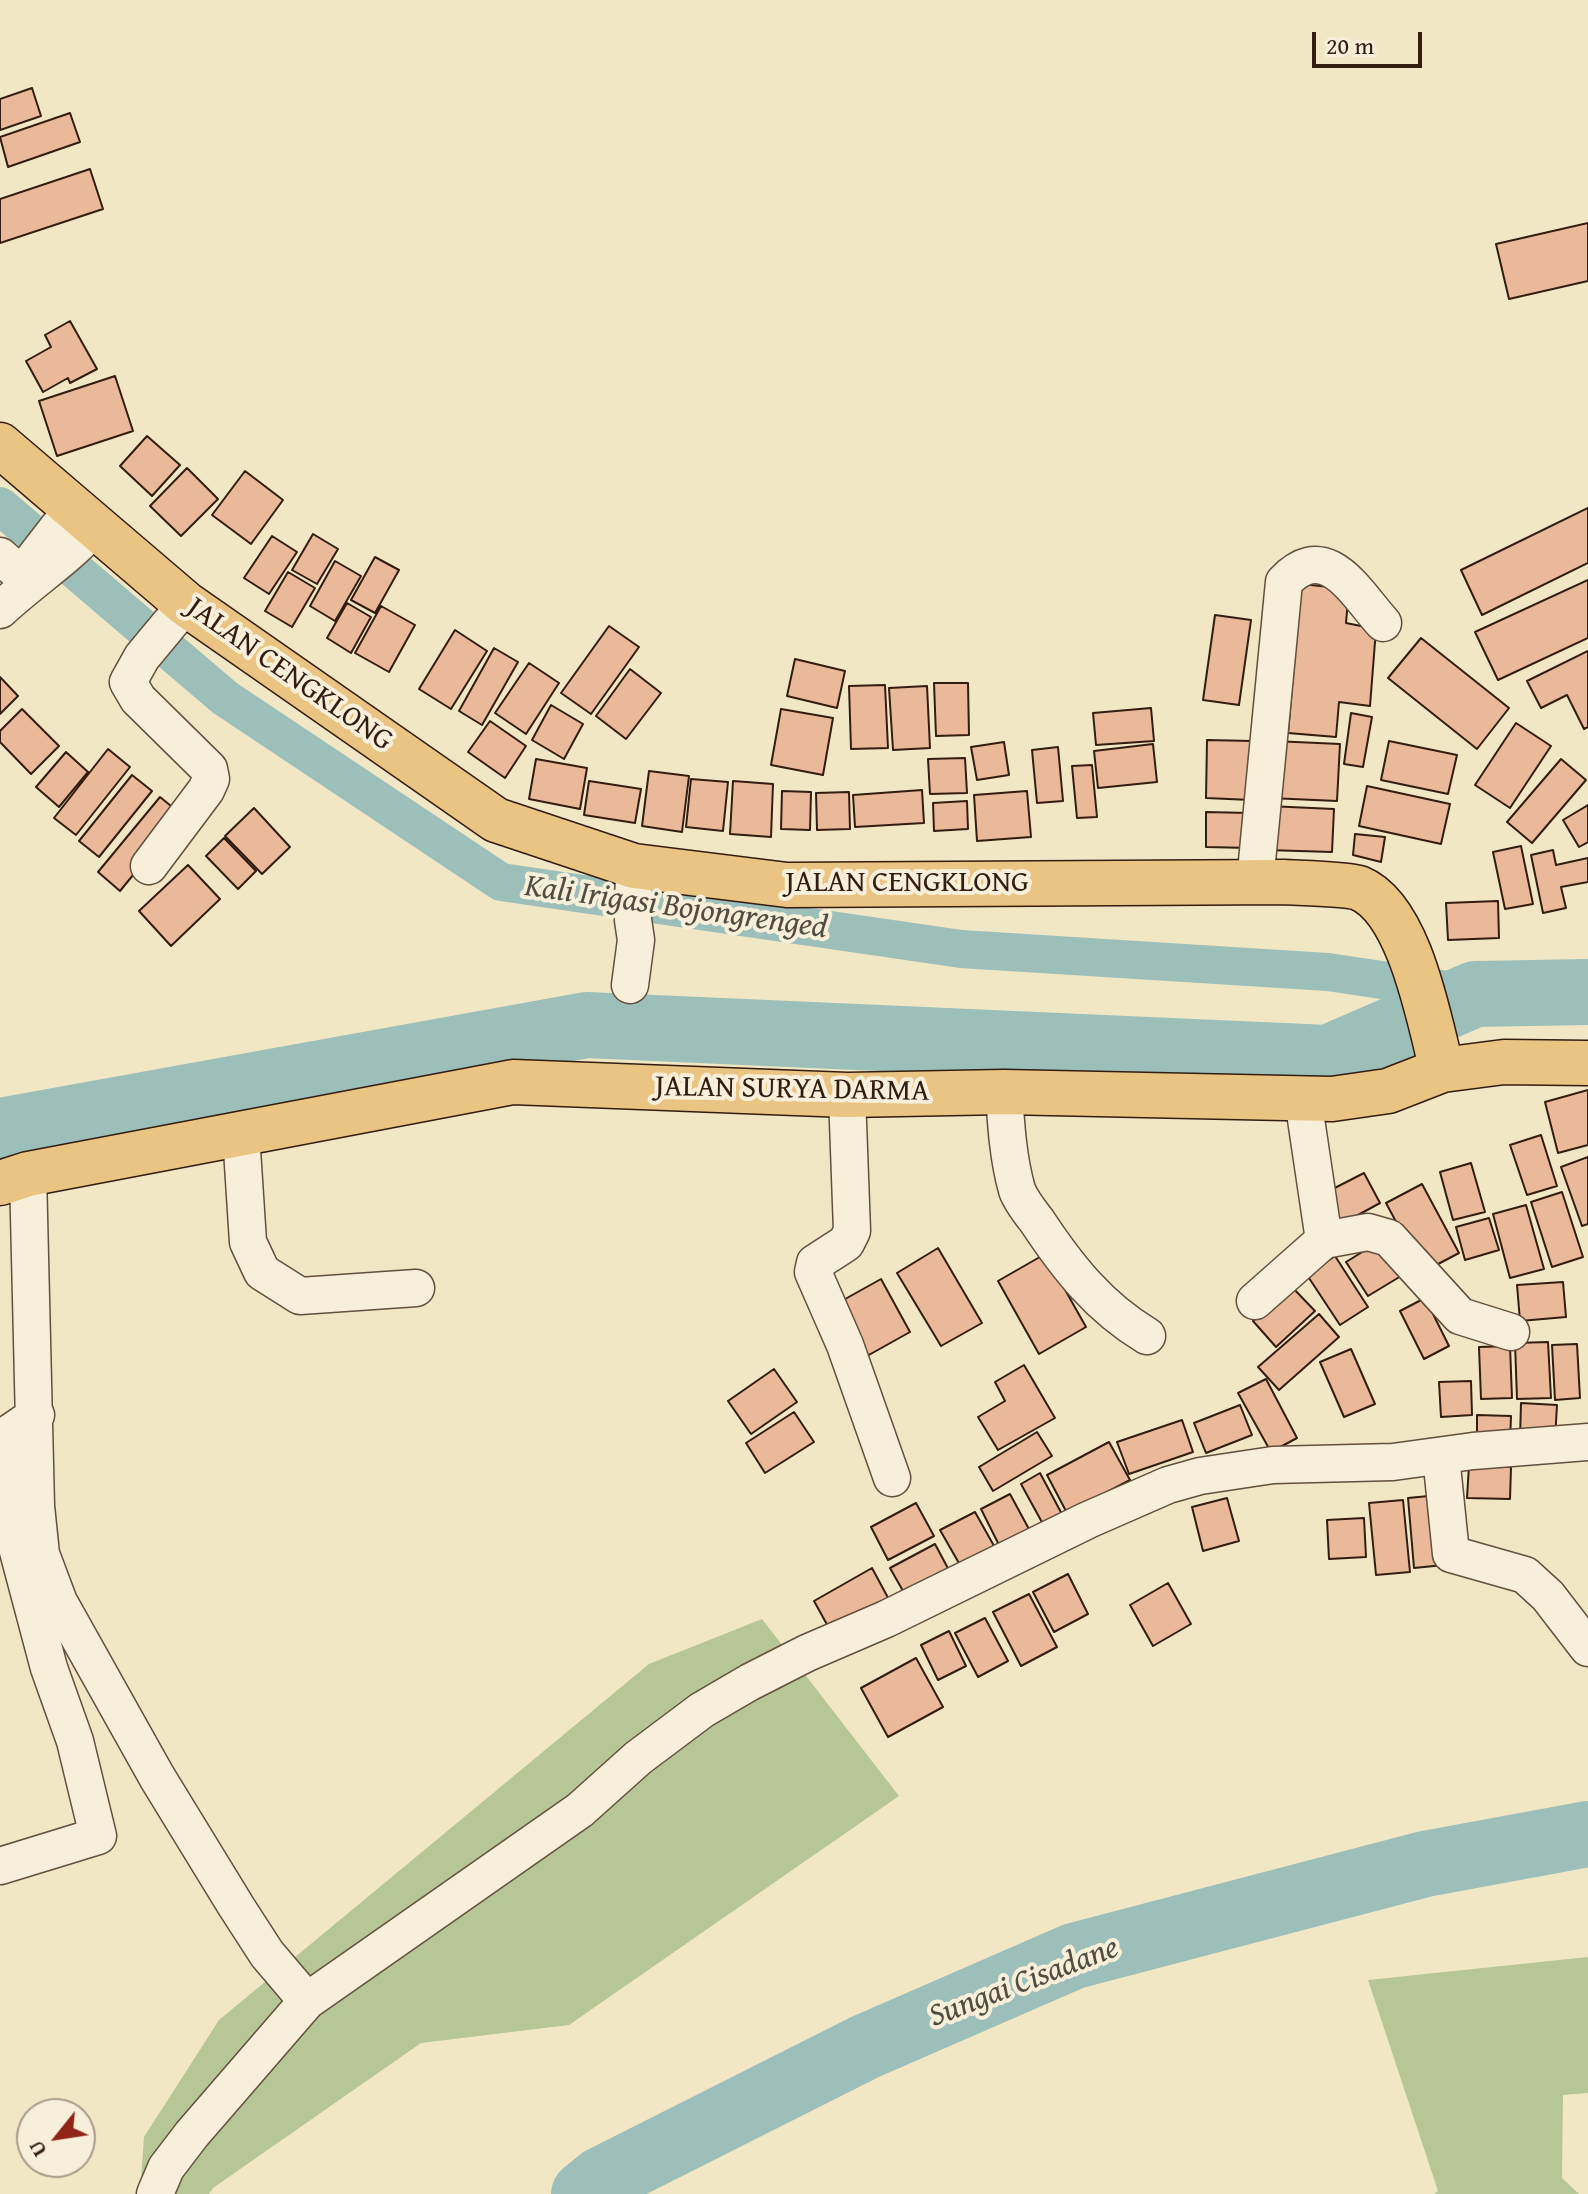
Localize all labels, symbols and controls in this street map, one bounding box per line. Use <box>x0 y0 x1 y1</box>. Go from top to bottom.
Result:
scale bar <box>1316 16 1426 66</box>
text: 20 m <box>1326 28 1374 63</box>
street label: JALAN CENGKLONG <box>179 590 399 760</box>
street label: JALAN CENGKLONG <box>785 865 1029 901</box>
water label: Kali Irigasi Bojongrenged <box>522 868 830 948</box>
street label: JALAN SURYA DARMA <box>654 1070 930 1110</box>
water label: Sungai Cisadane <box>924 1929 1124 2037</box>
north arrow <box>16 2098 96 2178</box>
text: U <box>19 2135 55 2163</box>

